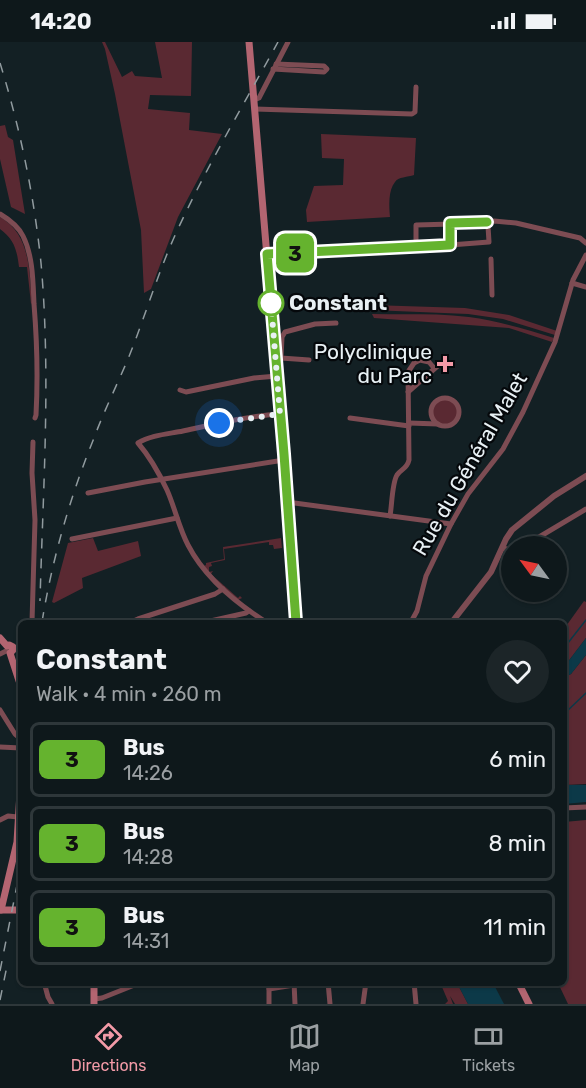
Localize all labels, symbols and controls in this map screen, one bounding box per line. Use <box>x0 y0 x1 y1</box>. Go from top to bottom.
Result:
text: 14:20 <box>30 8 92 35</box>
line badge: 3 <box>276 234 314 272</box>
text: 3 <box>288 241 302 266</box>
marker: Constant <box>258 290 284 316</box>
place label: Constant <box>289 290 387 315</box>
place label: Polyclinique du Parc <box>314 339 432 388</box>
marker: Polyclinique du Parc <box>436 355 454 373</box>
street label: Rue du Général Malet <box>407 368 532 560</box>
your location <box>204 408 234 438</box>
north arrow <box>501 536 567 602</box>
map controls <box>501 536 567 602</box>
button: heart <box>486 640 549 703</box>
text: Constant <box>36 643 167 676</box>
text: Walk · 4 min · 260 m <box>36 682 222 706</box>
text: Bus <box>123 734 165 761</box>
text: 6 min <box>489 746 546 773</box>
text: 3 <box>65 747 79 772</box>
text: 14:26 <box>123 761 173 785</box>
text: Bus <box>123 818 165 845</box>
text: 8 min <box>488 830 546 857</box>
text: 3 <box>65 831 79 856</box>
text: 14:28 <box>123 845 174 869</box>
text: Bus <box>123 902 165 929</box>
text: 11 min <box>484 914 546 941</box>
text: 3 <box>65 915 79 940</box>
text: 14:31 <box>123 929 169 953</box>
tab: Directions <box>71 1020 146 1075</box>
tab: Map <box>288 1020 321 1075</box>
tab: Tickets <box>462 1020 515 1075</box>

